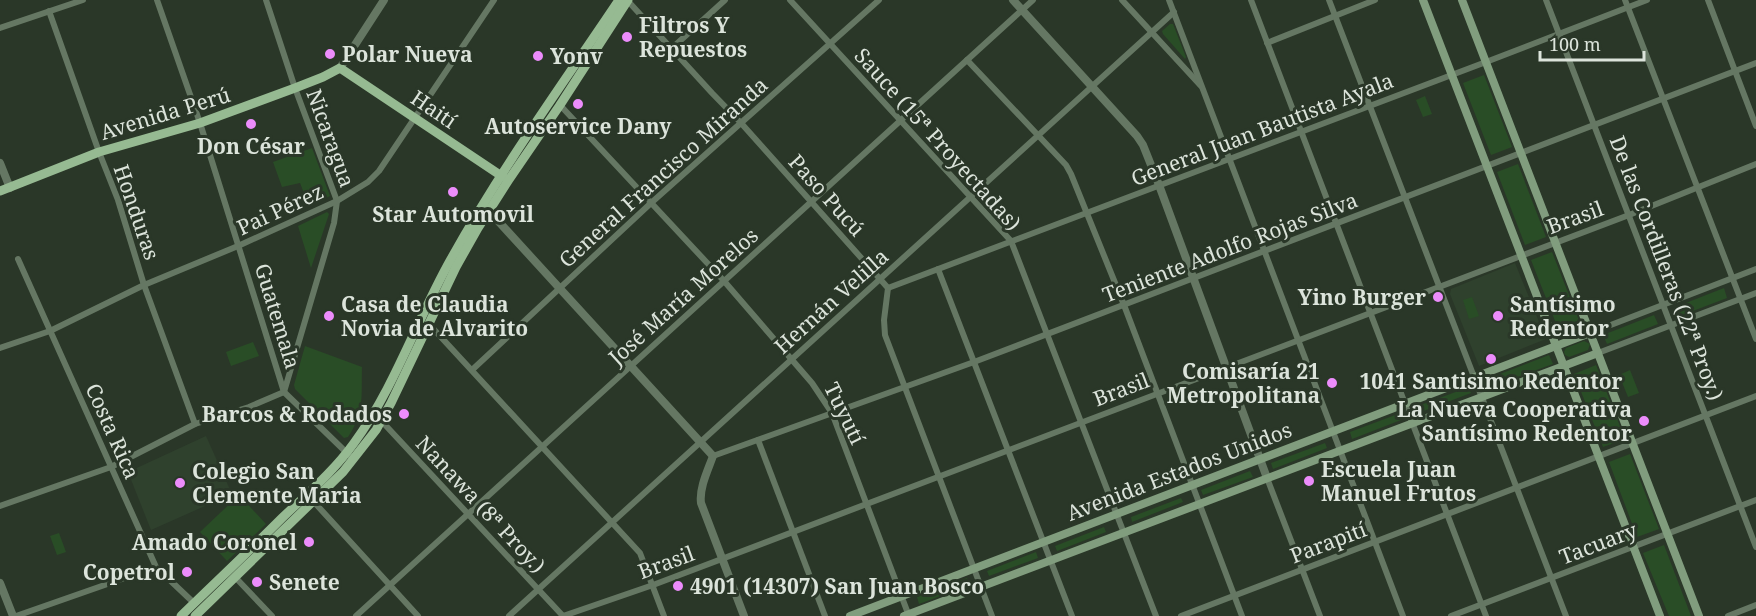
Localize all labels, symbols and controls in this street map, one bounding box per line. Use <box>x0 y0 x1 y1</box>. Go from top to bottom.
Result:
place label: Filtros Y Repuestos <box>639 11 747 63</box>
scale bar <box>1540 24 1644 62</box>
marker: Filtros Y Repuestos <box>620 30 634 44</box>
text: 100 m <box>1549 32 1601 56</box>
place label: Polar Nueva <box>342 40 473 68</box>
place label: Yonv <box>550 42 603 70</box>
street label: Sauce (15ª Proyectadas) <box>849 42 1027 236</box>
marker: Polar Nueva <box>323 47 337 61</box>
marker: Yonv <box>531 49 545 63</box>
street label: General Juan Bautista Ayala <box>1127 66 1397 192</box>
street label: General Francisco Miranda <box>553 71 773 273</box>
street label: Avenida Perú <box>97 80 233 146</box>
street label: Haití <box>406 84 462 135</box>
street label: Nicaragua <box>300 85 362 191</box>
marker: Autoservice Dany <box>571 97 585 111</box>
place label: Autoservice Dany <box>484 112 672 140</box>
marker: Don César <box>244 117 258 131</box>
place label: Don César <box>197 132 305 160</box>
street label: De las Cordilleras (22ª Proy.) <box>1604 132 1730 404</box>
street label: Paso Pucú <box>783 148 871 242</box>
street label: Honduras <box>108 160 166 264</box>
street label: Pai Pérez <box>232 177 328 241</box>
marker: Star Automovil <box>446 185 460 199</box>
street label: Teniente Adolfo Rojas Silva <box>1098 185 1362 309</box>
street label: Brasil <box>1543 194 1607 240</box>
place label: Star Automovil <box>372 200 534 228</box>
street label: José María Morelos <box>601 221 764 371</box>
street label: Hernán Velilla <box>768 242 894 360</box>
street label: Guatemala <box>249 260 307 372</box>
place label: Yino Burger <box>1298 283 1426 311</box>
place label: Casa de Claudia Novia de Alvarito <box>341 290 528 342</box>
marker: Yino Burger <box>1431 290 1445 304</box>
place label: Santísimo Redentor <box>1510 290 1616 342</box>
marker: Casa de Claudia Novia de Alvarito <box>322 309 336 323</box>
marker: Santísimo Redentor <box>1491 309 1505 323</box>
marker: 1041 Santisimo Redentor <box>1484 352 1498 366</box>
place label: Comisaría 21 Metropolitana <box>1167 357 1320 409</box>
street label: Brasil <box>1089 365 1153 412</box>
place label: 1041 Santisimo Redentor <box>1359 367 1623 395</box>
marker: Comisaría 21 Metropolitana <box>1325 376 1339 390</box>
street label: Tuyutí <box>818 377 872 449</box>
street label: Costa Rica <box>80 379 146 483</box>
place label: La Nueva Cooperativa Santísimo Redentor <box>1397 395 1632 447</box>
place label: Barcos & Rodados <box>202 400 392 428</box>
marker: Barcos & Rodados <box>397 407 411 421</box>
marker: La Nueva Cooperativa Santísimo Redentor <box>1637 414 1651 428</box>
street label: Avenida Estados Unidos <box>1062 415 1296 527</box>
street label: Nanawa (8ª Proy.) <box>410 429 552 579</box>
place label: Escuela Juan Manuel Frutos <box>1321 455 1476 507</box>
place label: Colegio San Clemente Maria <box>192 457 362 509</box>
marker: Escuela Juan Manuel Frutos <box>1302 474 1316 488</box>
marker: Colegio San Clemente Maria <box>173 476 187 490</box>
street label: Parapití <box>1286 515 1370 569</box>
street label: Tacuary <box>1555 515 1641 571</box>
place label: Amado Coronel <box>132 528 298 556</box>
marker: Amado Coronel <box>302 535 316 549</box>
street label: Brasil <box>634 539 698 585</box>
place label: Copetrol <box>83 558 176 586</box>
marker: Copetrol <box>180 565 194 579</box>
place label: Senete <box>269 568 340 596</box>
place label: 4901 (14307) San Juan Bosco <box>690 572 984 600</box>
marker: Senete <box>250 575 264 589</box>
marker: 4901 (14307) San Juan Bosco <box>671 579 685 593</box>

